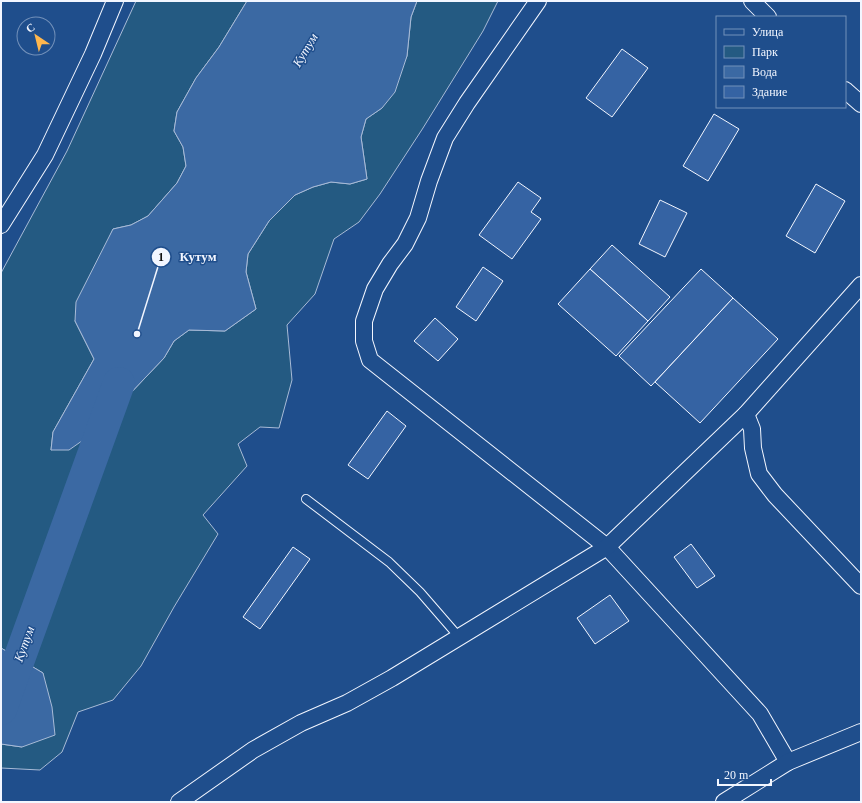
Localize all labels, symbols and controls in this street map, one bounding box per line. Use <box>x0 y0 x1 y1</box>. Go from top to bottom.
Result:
north arrow <box>16 16 56 56</box>
legend <box>716 16 846 108</box>
text: С <box>24 21 37 35</box>
text: Улица <box>752 25 784 39</box>
water label: Кутум <box>289 30 321 70</box>
text: Парк <box>752 45 778 59</box>
text: Вода <box>752 65 778 79</box>
text: Здание <box>752 85 787 99</box>
callout: Кутум <box>151 244 224 269</box>
text: Кутум <box>179 249 217 264</box>
text: 1 <box>158 250 164 264</box>
water label: Кутум <box>10 624 37 665</box>
scale bar <box>718 761 771 787</box>
text: 20 m <box>724 768 749 782</box>

